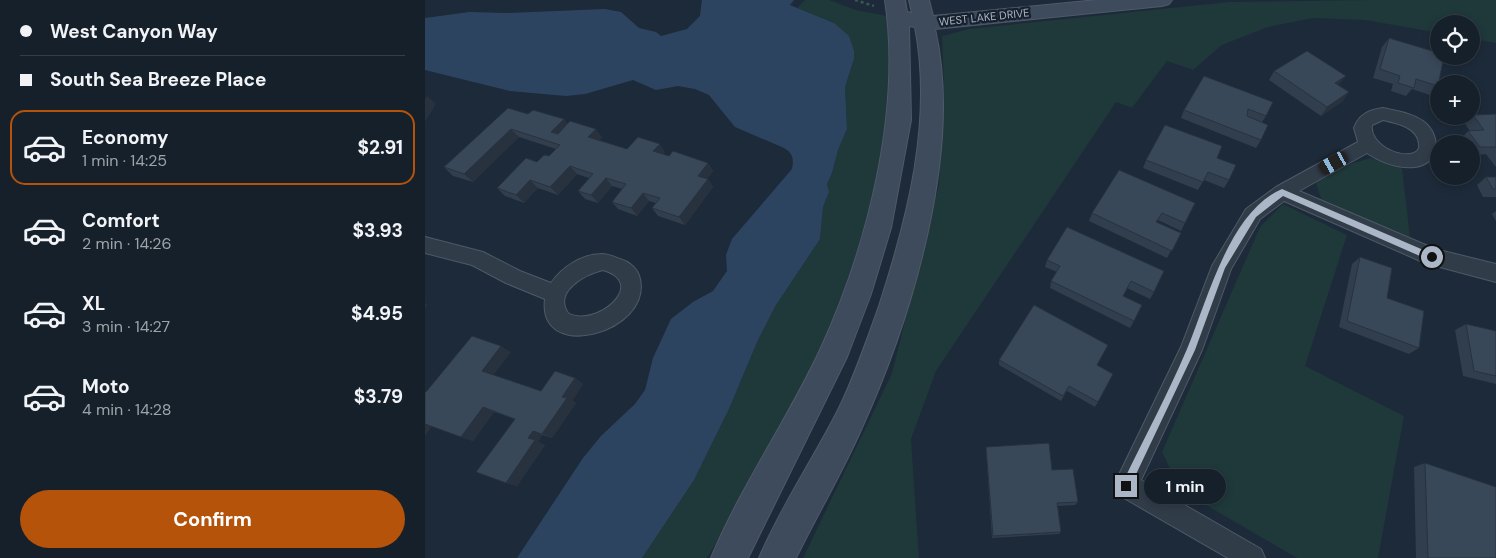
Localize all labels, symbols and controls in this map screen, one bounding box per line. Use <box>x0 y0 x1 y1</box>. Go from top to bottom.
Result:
street label: WEST LAKE DRIVE <box>938 5 1030 29</box>
map controls <box>1430 15 1480 185</box>
button: locate <box>1430 15 1480 65</box>
text: West Canyon Way <box>50 19 218 44</box>
text: South Sea Breeze Place <box>50 67 266 92</box>
button: + <box>1430 75 1480 125</box>
icon: car <box>22 125 67 170</box>
text: Economy <box>82 125 169 150</box>
text: $2.91 <box>357 135 403 160</box>
button: − <box>1430 135 1480 185</box>
car <box>1317 149 1350 177</box>
text: 1 min · 14:25 <box>82 150 167 171</box>
icon: car <box>22 208 67 253</box>
text: Comfort <box>82 208 160 233</box>
text: $3.93 <box>352 218 403 243</box>
text: 2 min · 14:26 <box>82 233 172 254</box>
route start <box>1421 246 1443 268</box>
icon: car <box>22 291 67 336</box>
text: XL <box>82 291 105 316</box>
text: $4.95 <box>351 301 403 326</box>
text: 3 min · 14:27 <box>82 316 170 337</box>
icon: car <box>22 374 67 419</box>
text: Moto <box>82 374 130 399</box>
text: $3.79 <box>354 384 403 409</box>
text: 4 min · 14:28 <box>82 399 172 420</box>
callout: 1 min <box>1143 468 1226 504</box>
route end <box>1115 475 1137 497</box>
text: 1 min <box>1166 476 1204 497</box>
button: Confirm <box>20 490 405 548</box>

